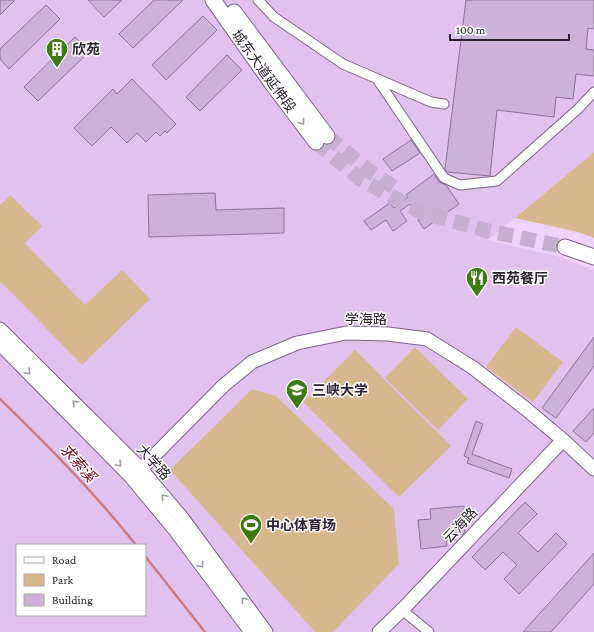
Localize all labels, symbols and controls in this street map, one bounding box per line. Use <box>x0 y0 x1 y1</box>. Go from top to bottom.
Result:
scale bar <box>450 16 569 42</box>
text: 100 m <box>456 23 486 37</box>
street label: 城东大道延伸段 <box>229 27 299 115</box>
building icon: 欣苑 <box>44 36 70 69</box>
place label: 欣苑 <box>72 41 100 57</box>
one-way arrow <box>297 118 304 125</box>
restaurant icon: 西苑餐厅 <box>464 265 490 298</box>
place label: 西苑餐厅 <box>492 270 548 286</box>
street label: 学海路 <box>345 311 387 327</box>
one-way arrow <box>23 367 31 375</box>
school or university icon: 三峡大学 <box>284 377 310 410</box>
place label: 三峡大学 <box>312 382 368 398</box>
one-way arrow <box>72 400 80 408</box>
water label: 求索溪 <box>57 441 100 487</box>
street label: 大学路 <box>134 441 174 483</box>
one-way arrow <box>114 459 122 467</box>
one-way arrow <box>162 494 169 502</box>
street label: 云海路 <box>440 504 480 546</box>
sports icon: 中心体育场 <box>238 512 264 545</box>
place label: 中心体育场 <box>266 517 336 533</box>
legend <box>16 544 146 616</box>
text: Road <box>52 553 77 567</box>
one-way arrow <box>196 561 204 568</box>
text: Park <box>52 573 74 587</box>
text: Building <box>52 593 93 607</box>
one-way arrow <box>241 598 248 605</box>

